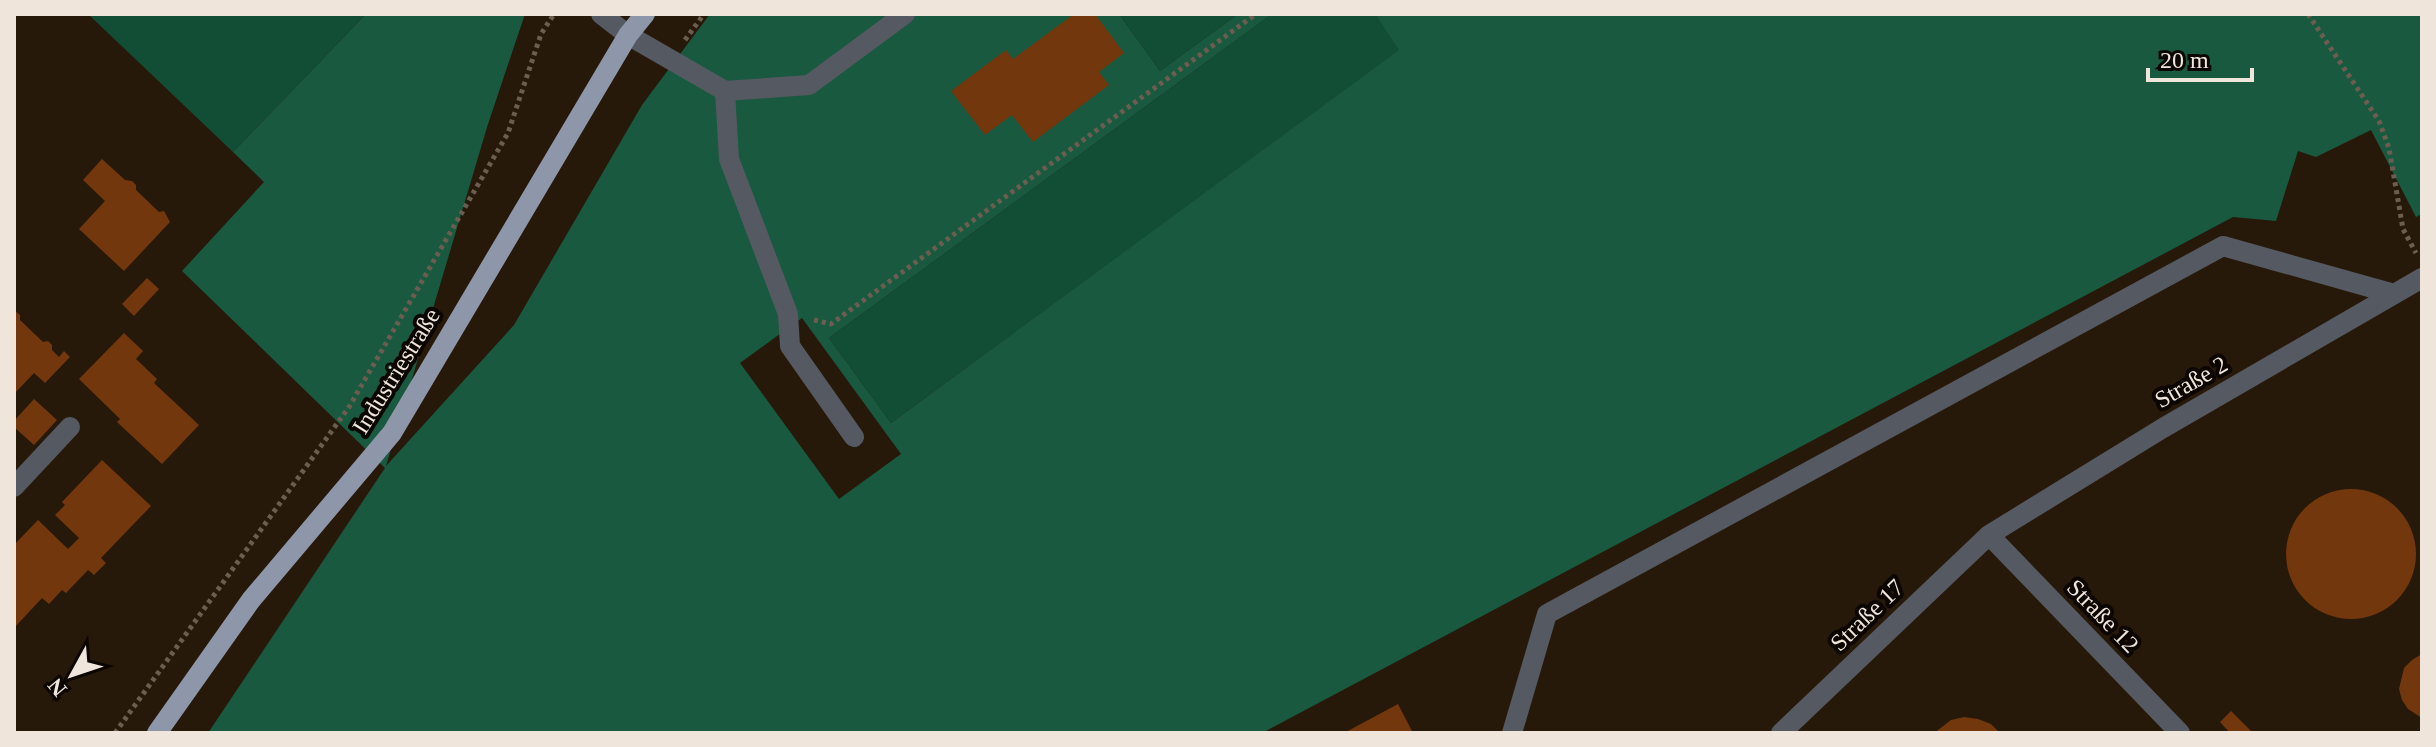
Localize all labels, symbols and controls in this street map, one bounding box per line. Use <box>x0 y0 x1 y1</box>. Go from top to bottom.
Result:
scale bar <box>2148 32 2252 82</box>
text: 20 m <box>2160 47 2209 73</box>
street label: Industriestraße <box>347 304 445 438</box>
street label: Straße 2 <box>2150 351 2232 413</box>
street label: Straße 17 <box>1825 574 1909 656</box>
street label: Straße 12 <box>2062 574 2144 658</box>
north arrow <box>32 635 112 715</box>
text: N <box>42 673 72 702</box>

